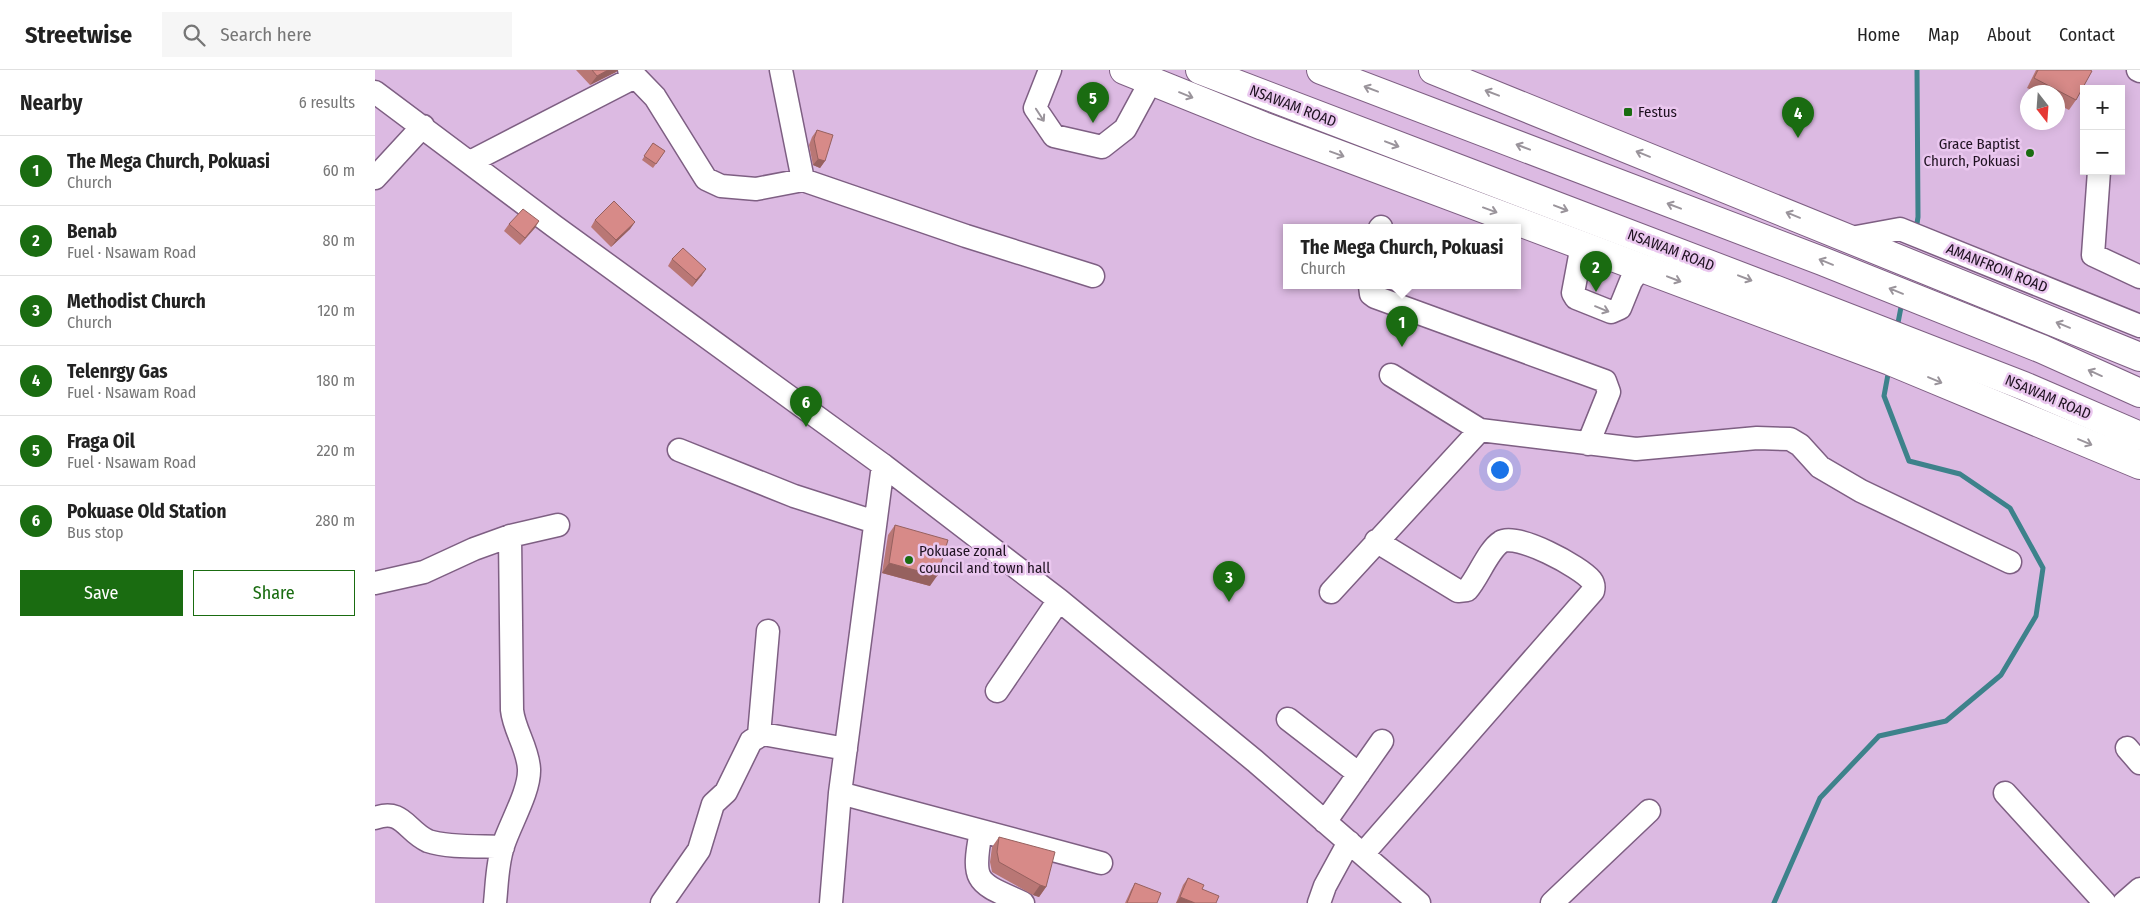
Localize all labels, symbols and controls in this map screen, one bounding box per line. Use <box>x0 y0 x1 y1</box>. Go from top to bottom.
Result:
search box <box>162 12 512 57</box>
text: Streetwise <box>25 21 132 49</box>
icon: search <box>180 21 208 49</box>
text: Search here <box>220 23 312 46</box>
text: Home <box>1857 24 1900 46</box>
text: Map <box>1928 24 1959 46</box>
text: About <box>1987 24 2031 46</box>
text: Contact <box>2059 24 2115 46</box>
street label: NSAWAM ROAD <box>1247 81 1339 131</box>
pin: 5 <box>1077 82 1109 123</box>
one-way arrow <box>1364 84 1379 93</box>
north arrow <box>2020 85 2065 130</box>
map controls <box>2080 85 2125 175</box>
button: + <box>2080 85 2125 130</box>
one-way arrow <box>1485 88 1500 97</box>
text: Nearby <box>20 90 82 116</box>
one-way arrow <box>1178 91 1193 100</box>
text: 6 results <box>299 93 355 112</box>
pin: 4 <box>1782 97 1814 138</box>
place label: Festus <box>1638 103 1677 121</box>
marker: Festus <box>1622 106 1634 118</box>
one-way arrow <box>1036 107 1046 121</box>
button: − <box>2080 130 2125 175</box>
place label: Grace Baptist Church, Pokuasi <box>1924 135 2020 170</box>
one-way arrow <box>1384 140 1400 149</box>
one-way arrow <box>1516 141 1531 151</box>
marker: Grace Baptist Church, Pokuasi <box>2024 147 2036 159</box>
one-way arrow <box>1636 148 1651 158</box>
text: The Mega Church, Pokuasi <box>67 150 270 173</box>
one-way arrow <box>1329 150 1344 159</box>
text: 1 <box>33 161 39 180</box>
text: 60 m <box>323 161 355 180</box>
text: Church <box>67 173 112 192</box>
one-way arrow <box>1667 200 1682 210</box>
one-way arrow <box>1552 204 1568 213</box>
one-way arrow <box>1481 206 1497 215</box>
one-way arrow <box>1786 209 1801 219</box>
text: Benab <box>67 220 117 243</box>
popup <box>1283 224 1521 289</box>
street label: NSAWAM ROAD <box>1625 225 1717 275</box>
text: 2 <box>32 231 40 250</box>
text: 80 m <box>323 231 355 250</box>
text: The Mega Church, Pokuasi <box>1301 236 1503 259</box>
street label: AMANFROM ROAD <box>1944 240 2050 296</box>
text: Fuel · Nsawam Road <box>67 243 196 262</box>
pin: 2 <box>1580 251 1612 292</box>
one-way arrow <box>1819 257 1834 267</box>
text: Church <box>1301 259 1346 278</box>
one-way arrow <box>1737 274 1752 283</box>
one-way arrow <box>1666 275 1682 284</box>
one-way arrow <box>1889 285 1904 294</box>
text: Methodist Church <box>67 290 206 313</box>
text: 3 <box>32 301 40 320</box>
text: 120 m <box>317 301 355 320</box>
one-way arrow <box>1594 304 1609 314</box>
pin: 1 <box>1386 306 1418 347</box>
text: Church <box>67 313 112 332</box>
one-way arrow <box>2055 320 2070 329</box>
text: Telenrgy Gas <box>67 360 168 383</box>
one-way arrow <box>2088 367 2103 377</box>
text: 4 <box>32 371 40 390</box>
text: 180 m <box>316 371 355 390</box>
street label: NSAWAM ROAD <box>2002 371 2094 423</box>
one-way arrow <box>1928 376 1943 385</box>
text: Fuel · Nsawam Road <box>67 383 196 402</box>
pin: 6 <box>790 386 822 427</box>
text: Fraga Oil <box>67 430 135 453</box>
one-way arrow <box>2077 438 2092 448</box>
text: 5 <box>32 441 40 460</box>
text: 220 m <box>316 441 355 460</box>
text: Fuel · Nsawam Road <box>67 453 196 472</box>
your location <box>1487 457 1513 483</box>
text: Pokuase Old Station <box>67 500 226 523</box>
text: 6 <box>32 511 40 530</box>
text: 280 m <box>316 511 355 530</box>
text: Bus stop <box>67 523 123 542</box>
place label: Pokuase zonal council and town hall <box>919 542 1050 577</box>
marker: Pokuase zonal council and town hall <box>903 554 915 566</box>
pin: 3 <box>1213 561 1245 602</box>
button: Save <box>20 570 183 616</box>
button: Share <box>193 570 355 616</box>

